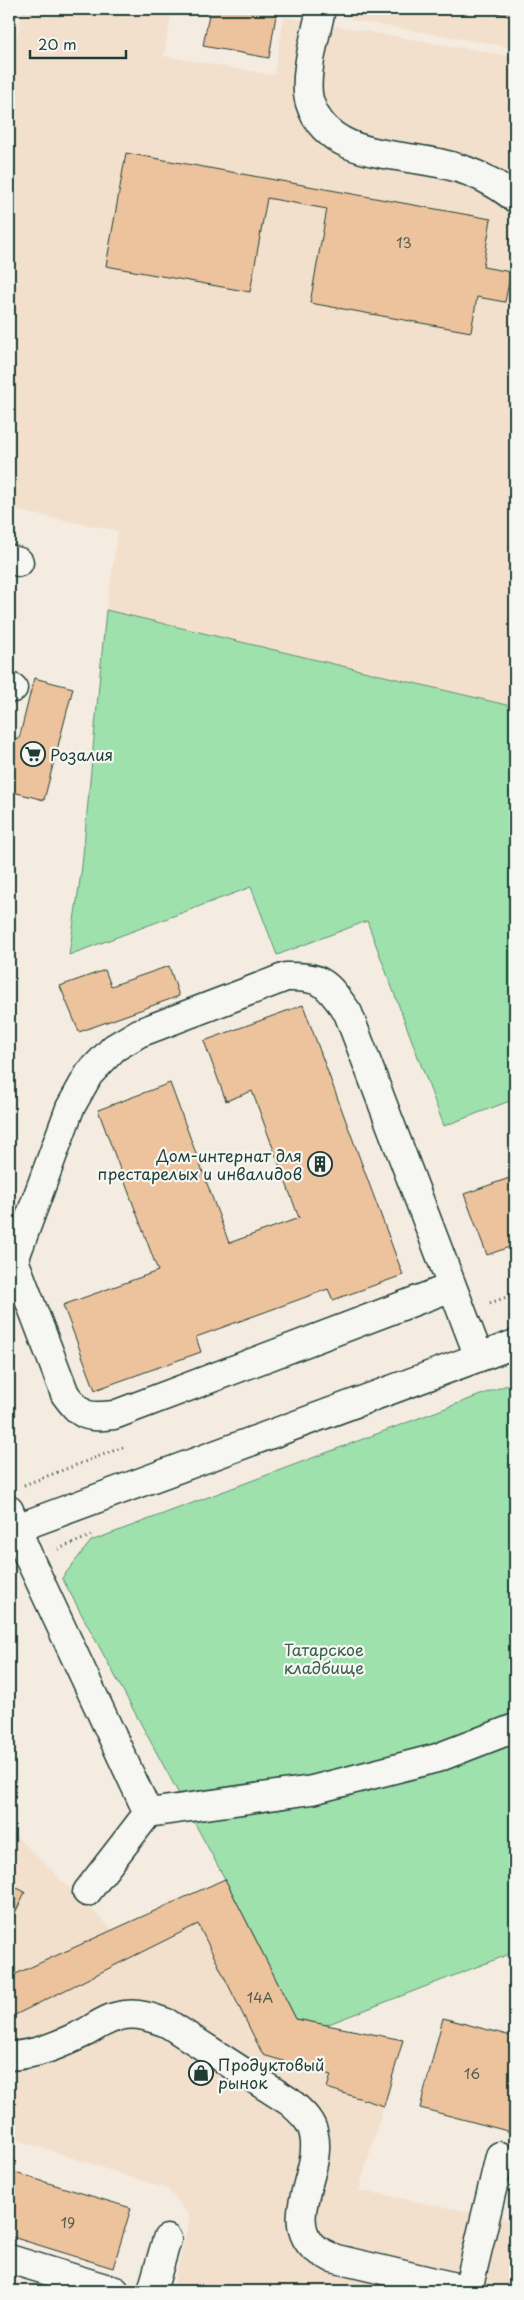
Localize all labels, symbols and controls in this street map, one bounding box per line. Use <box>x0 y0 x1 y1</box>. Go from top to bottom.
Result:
scale bar <box>30 28 126 60</box>
text: 20 m <box>38 32 77 55</box>
house number: 13 <box>396 232 412 253</box>
supermarket icon: Розалия <box>20 741 46 767</box>
place label: Розалия <box>50 742 113 766</box>
place label: Дом-интернат для престарелых и инвалидов <box>98 1143 302 1185</box>
building icon: Дом-интернат для престарелых и инвалидов <box>307 1151 333 1177</box>
park label: Татарское кладбище <box>284 1637 364 1679</box>
house number: 14А <box>247 1987 273 2008</box>
place label: Продуктовый рынок <box>218 2052 324 2094</box>
shop icon: Продуктовый рынок <box>188 2060 214 2086</box>
house number: 16 <box>464 2063 480 2084</box>
house number: 19 <box>61 2212 75 2233</box>

